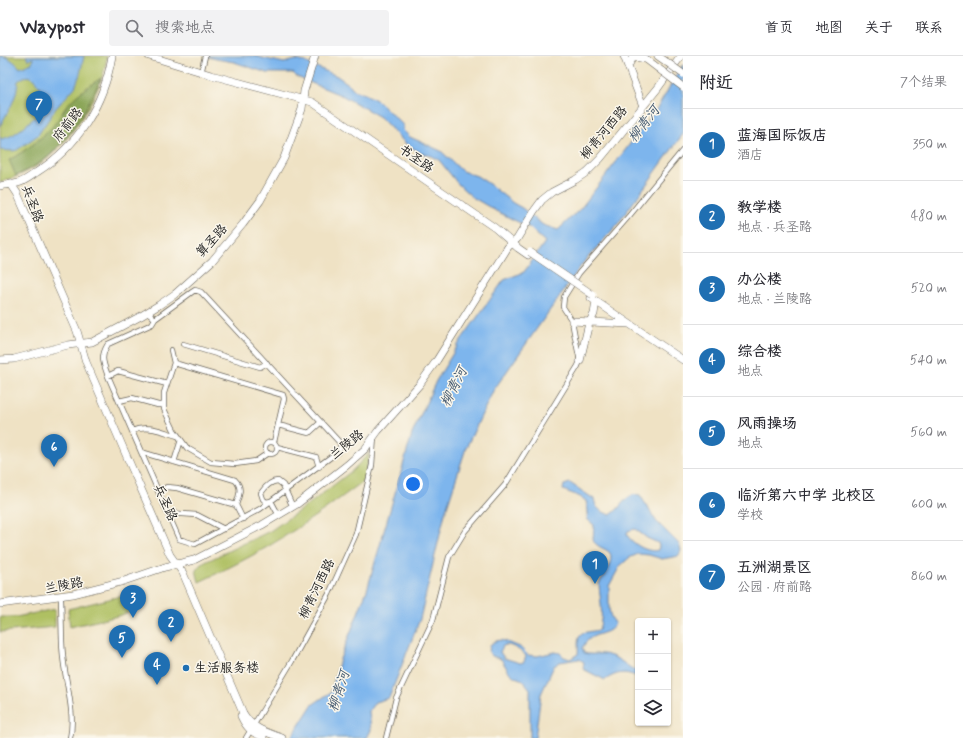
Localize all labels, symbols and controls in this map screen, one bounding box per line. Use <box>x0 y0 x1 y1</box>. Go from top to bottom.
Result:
search box <box>109 10 389 46</box>
text: Waypost <box>20 15 85 40</box>
icon: search <box>123 17 145 39</box>
text: 搜索地点 <box>155 18 215 38</box>
text: 首页 <box>765 19 793 37</box>
text: 地图 <box>815 19 843 37</box>
text: 关于 <box>865 19 893 37</box>
text: 联系 <box>915 19 943 37</box>
text: 附近 <box>699 72 733 94</box>
text: 7个结果 <box>900 74 947 91</box>
pin: 7 <box>26 91 52 124</box>
water label: 柳青河 <box>624 100 665 146</box>
street label: 柳青河西路 <box>577 103 631 163</box>
street label: 府前路 <box>49 104 87 146</box>
text: 蓝海国际饭店 <box>737 126 827 146</box>
text: 1 <box>709 136 715 153</box>
text: 350 m <box>913 136 947 153</box>
street label: 书圣路 <box>395 141 437 177</box>
text: 酒店 <box>737 147 763 164</box>
street label: 兵圣路 <box>17 183 47 225</box>
text: 教学楼 <box>737 198 782 218</box>
text: 2 <box>709 208 715 225</box>
text: 480 m <box>911 208 947 225</box>
text: 地点 · 兵圣路 <box>737 219 812 236</box>
street label: 算圣路 <box>193 221 231 261</box>
text: 办公楼 <box>737 270 782 290</box>
text: 3 <box>709 280 715 297</box>
text: 520 m <box>911 280 947 297</box>
text: 地点 · 兰陵路 <box>737 291 812 308</box>
text: 综合楼 <box>737 342 782 362</box>
text: 4 <box>708 352 716 369</box>
text: 540 m <box>910 352 947 369</box>
water label: 柳青河 <box>436 362 472 410</box>
text: 地点 <box>737 363 763 380</box>
text: 风雨操场 <box>737 414 797 434</box>
text: 5 <box>708 424 716 441</box>
text: 560 m <box>910 424 947 441</box>
street label: 兰陵路 <box>326 426 368 464</box>
pin: 6 <box>41 434 67 467</box>
text: 地点 <box>737 435 763 452</box>
your location <box>403 474 423 494</box>
street label: 兵圣路 <box>149 482 181 524</box>
text: 临沂第六中学 北校区 <box>737 486 876 506</box>
text: 6 <box>709 496 715 513</box>
text: 600 m <box>911 496 947 513</box>
text: 学校 <box>737 507 763 524</box>
pin: 1 <box>582 551 608 584</box>
street label: 柳青河西路 <box>295 556 339 622</box>
text: 五洲湖景区 <box>737 558 812 578</box>
text: 7 <box>708 568 716 585</box>
text: 860 m <box>911 568 947 585</box>
street label: 兰陵路 <box>43 574 85 598</box>
text: 公园 · 府前路 <box>737 579 812 596</box>
pin: 3 <box>120 585 146 618</box>
pin: 2 <box>158 609 184 642</box>
map controls <box>635 618 671 726</box>
button: + <box>635 618 671 654</box>
pin: 5 <box>109 625 135 658</box>
pin: 4 <box>144 652 170 685</box>
button: − <box>635 654 671 690</box>
place label: 生活服务楼 <box>194 660 259 677</box>
marker: 生活服务楼 <box>181 663 191 673</box>
water label: 柳青河 <box>324 666 355 714</box>
button: layers <box>635 690 671 726</box>

